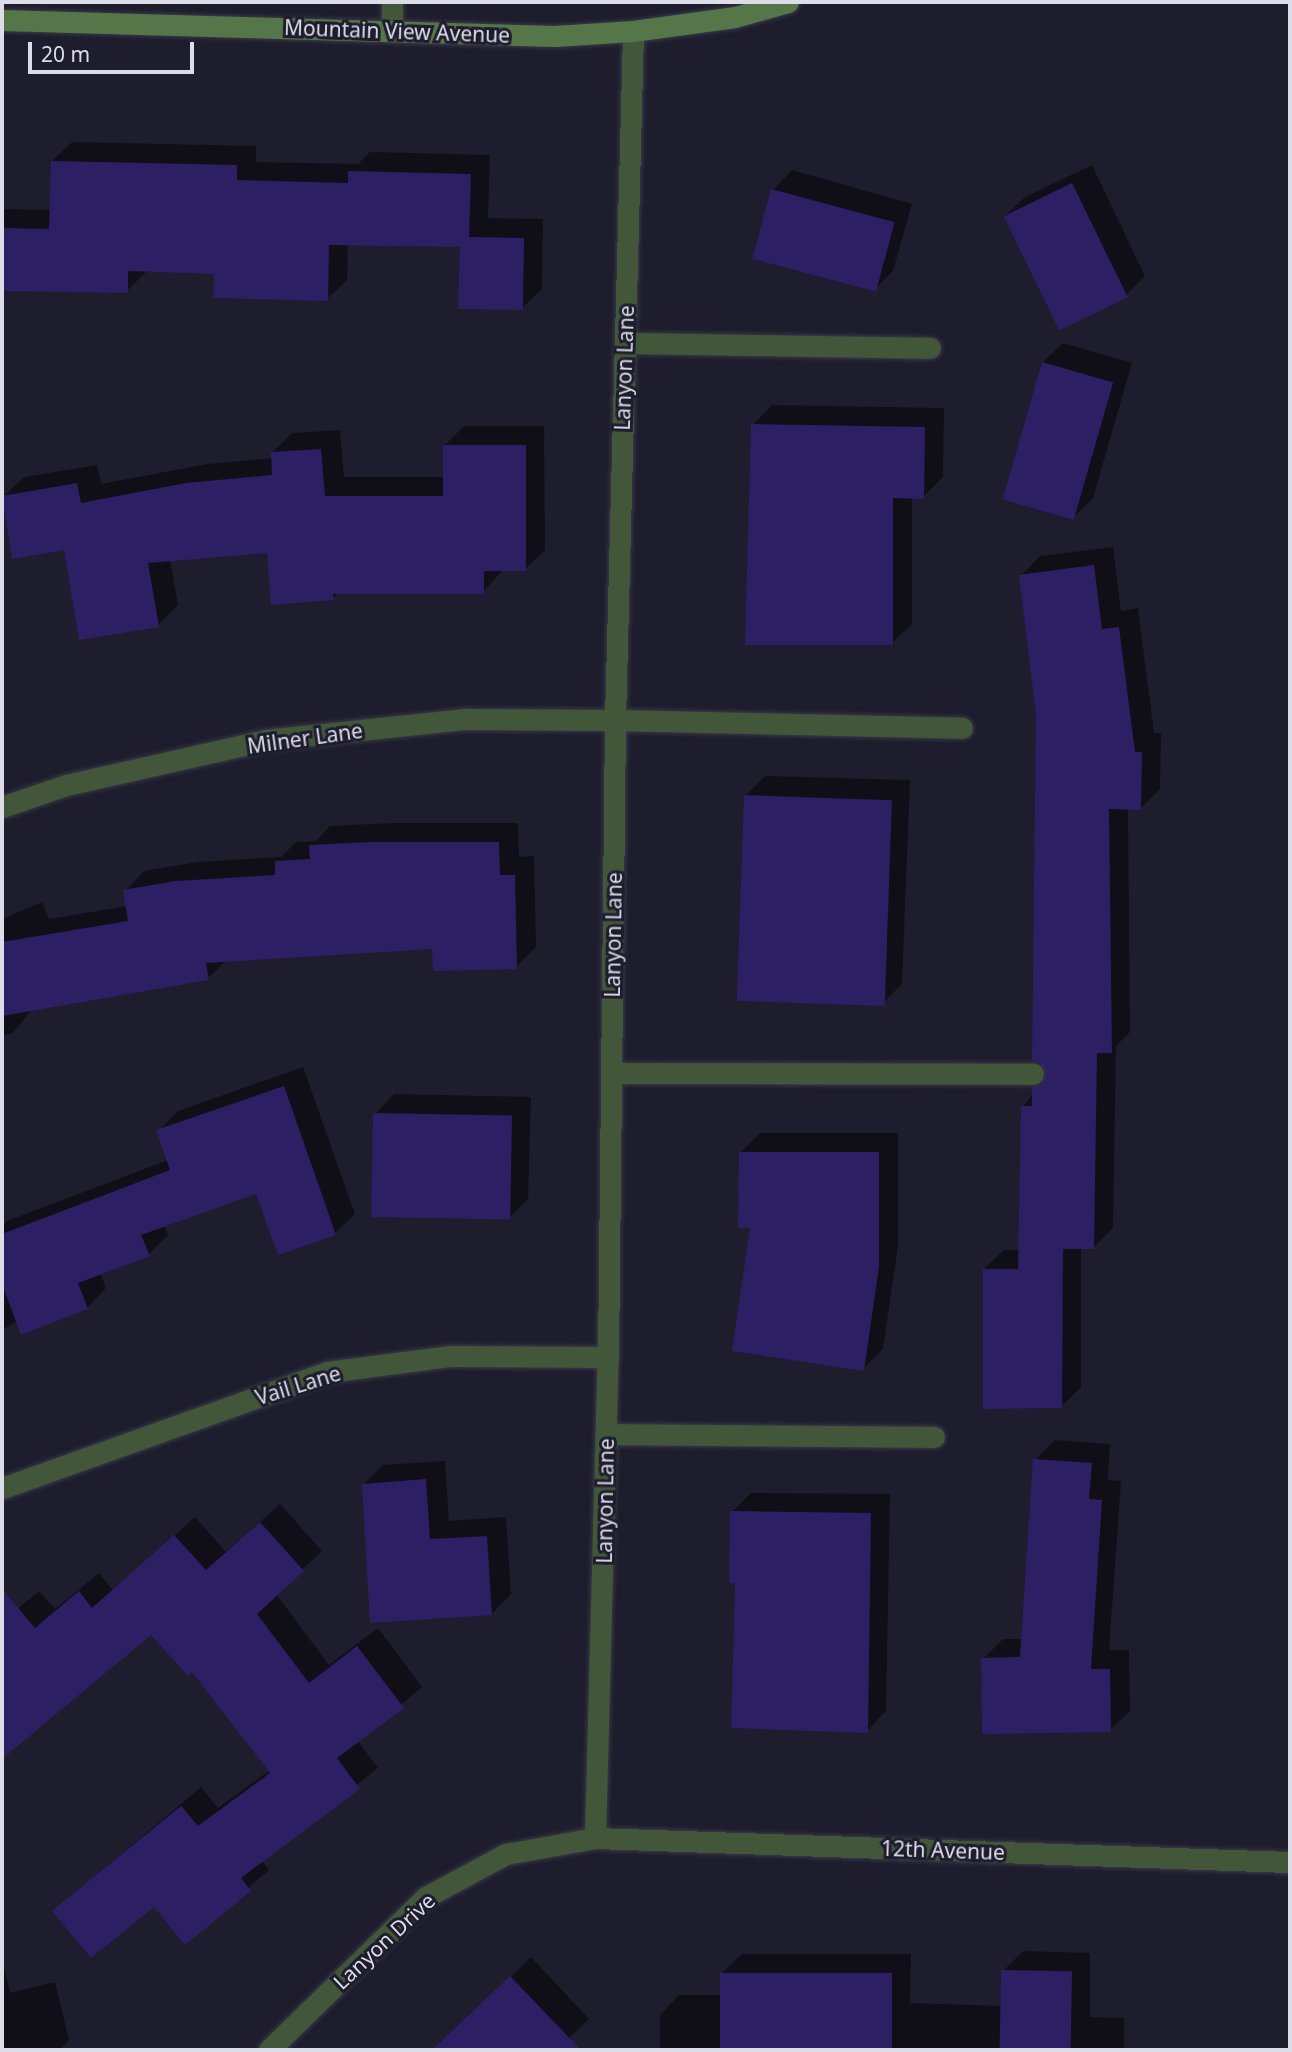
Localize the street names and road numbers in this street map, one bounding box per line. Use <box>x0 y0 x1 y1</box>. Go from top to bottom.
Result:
street label: Mountain View Avenue <box>284 14 510 48</box>
street label: Lanyon Lane <box>609 305 639 431</box>
street label: Milner Lane <box>246 717 364 759</box>
street label: Lanyon Lane <box>599 872 627 998</box>
street label: Vail Lane <box>252 1360 344 1410</box>
street label: Lanyon Lane <box>591 1438 619 1564</box>
street label: 12th Avenue <box>881 1835 1005 1865</box>
street label: Lanyon Drive <box>328 1888 440 1994</box>

